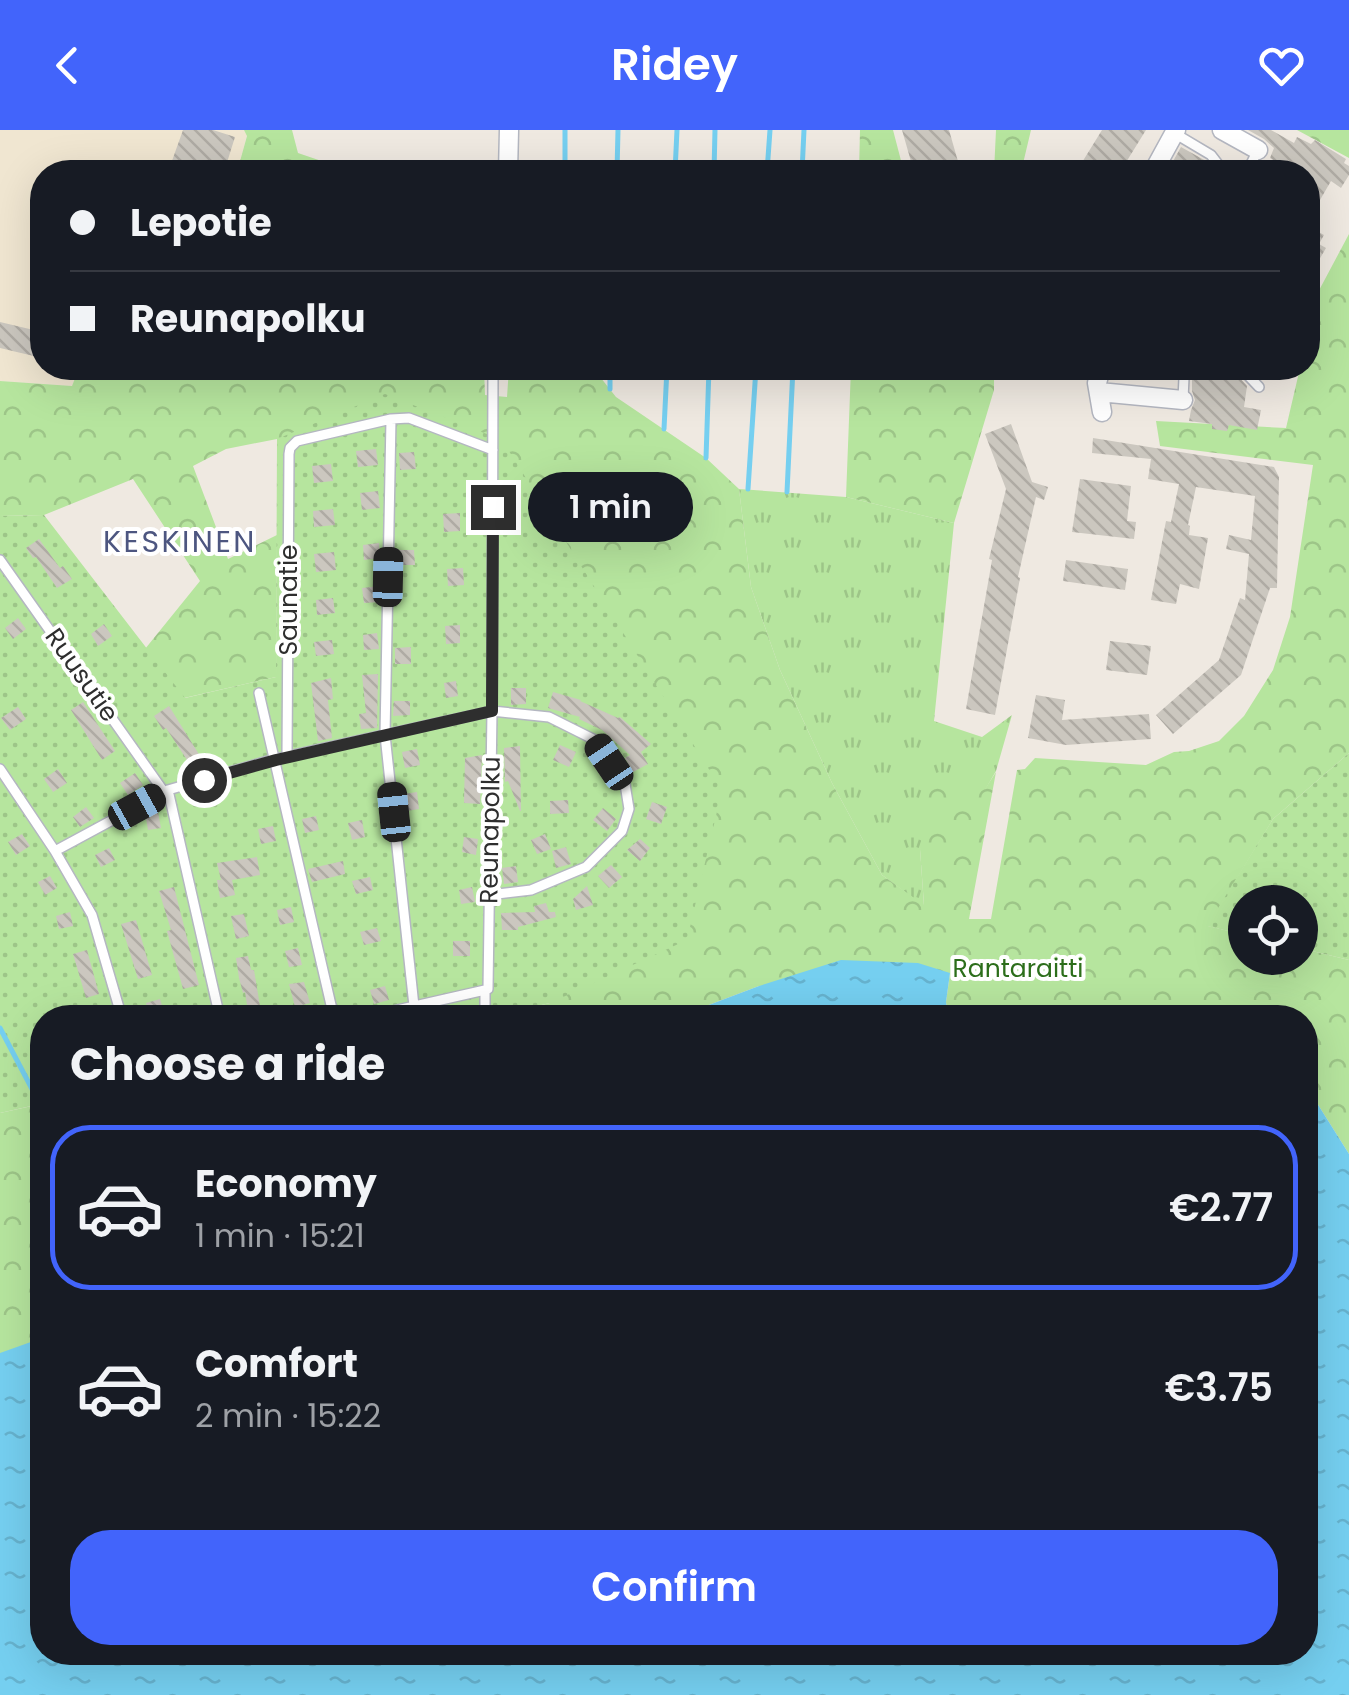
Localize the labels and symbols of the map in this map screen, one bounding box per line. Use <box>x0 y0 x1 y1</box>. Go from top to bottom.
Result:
callout: 1 min <box>528 472 693 542</box>
route end <box>471 485 516 530</box>
district label: KESKINEN <box>103 520 257 563</box>
street label: Saunatie <box>271 544 306 656</box>
car <box>372 547 404 607</box>
street label: Ruusutie <box>37 621 127 729</box>
car <box>580 729 638 795</box>
street label: Reunapolku <box>471 756 509 904</box>
route start <box>182 758 227 803</box>
car <box>103 779 171 835</box>
car <box>376 781 412 843</box>
park label: Rantaraitti <box>953 951 1083 986</box>

